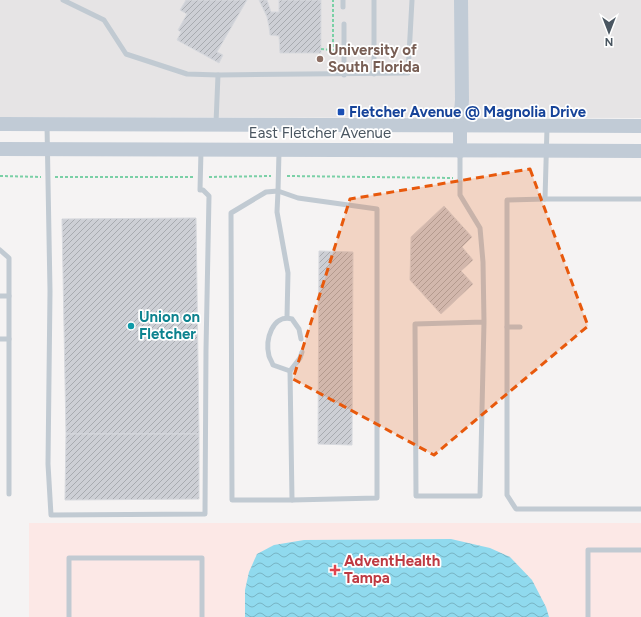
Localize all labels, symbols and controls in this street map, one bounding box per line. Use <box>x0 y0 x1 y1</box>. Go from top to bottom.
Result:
north arrow <box>589 12 629 52</box>
text: N <box>605 35 613 48</box>
place label: University of South Florida <box>328 41 420 76</box>
marker: University of South Florida <box>315 54 325 64</box>
place label: Fletcher Avenue @ Magnolia Drive <box>349 103 587 121</box>
marker: Fletcher Avenue @ Magnolia Drive <box>336 107 346 117</box>
street label: East Fletcher Avenue <box>249 124 391 142</box>
place label: Union on Fletcher <box>139 308 200 343</box>
marker: Union on Fletcher <box>126 321 136 331</box>
place label: AdventHealth Tampa <box>344 552 440 587</box>
marker: AdventHealth Tampa <box>329 564 341 576</box>

